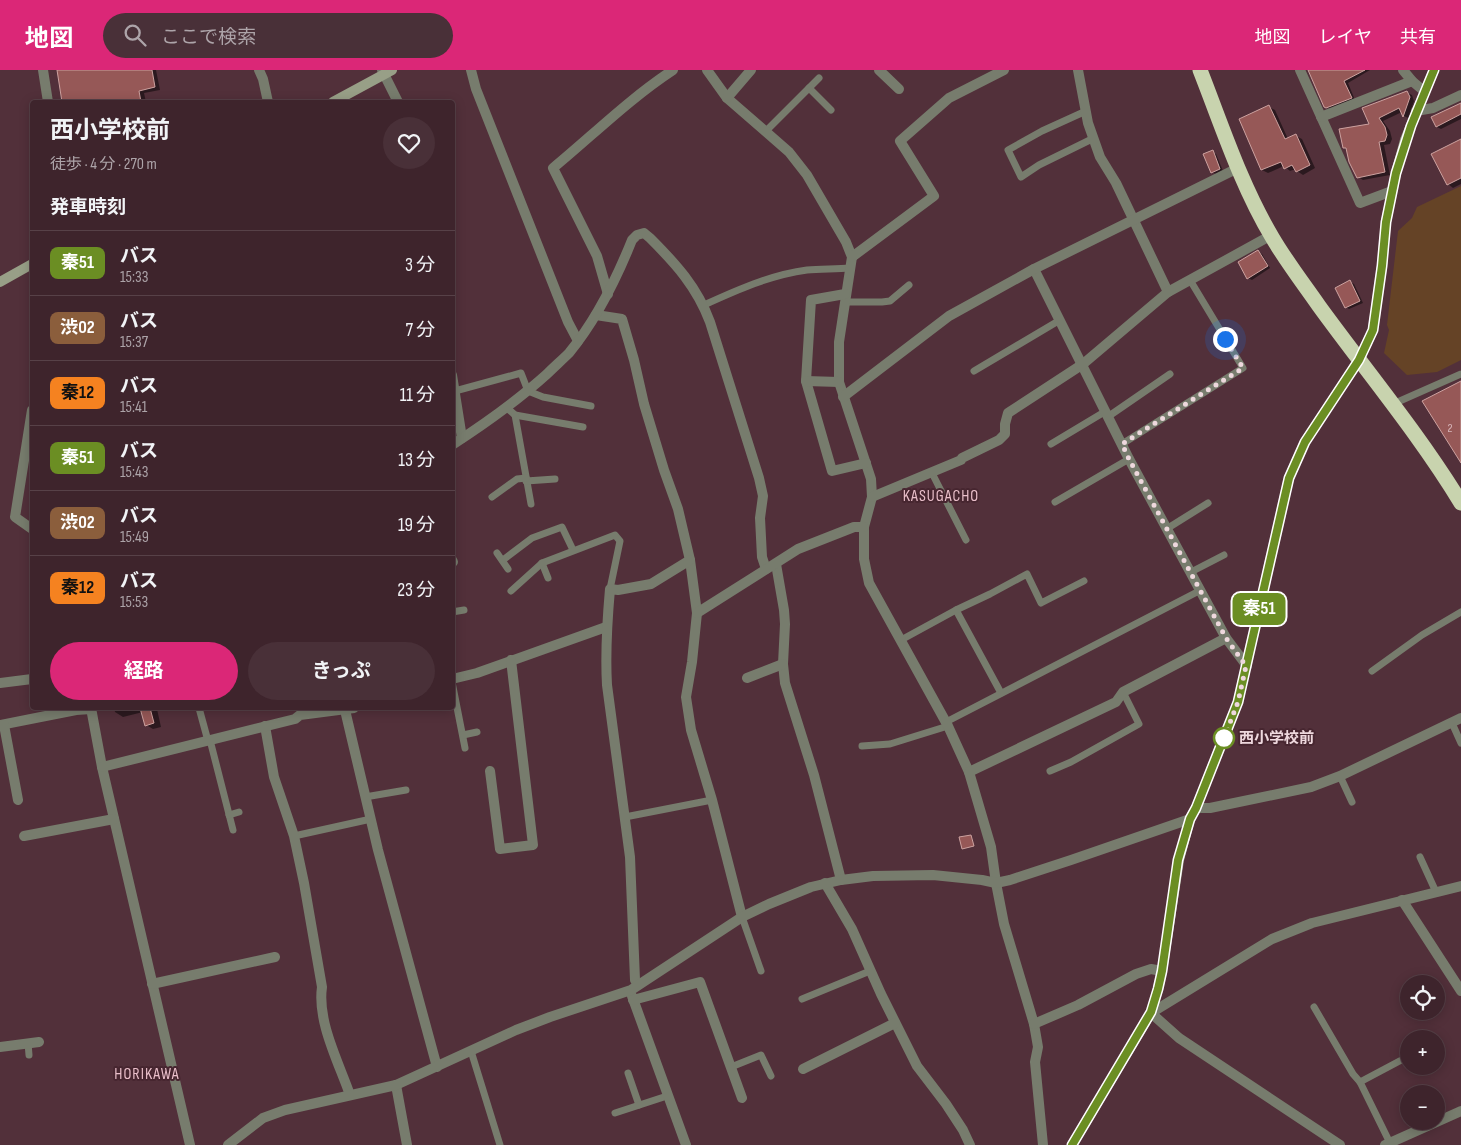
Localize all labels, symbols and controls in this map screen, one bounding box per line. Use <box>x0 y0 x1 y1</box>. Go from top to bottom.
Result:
search box <box>103 13 453 58</box>
icon: search <box>121 21 149 49</box>
text: 地図 <box>25 24 73 53</box>
text: ここで検索 <box>161 26 256 49</box>
text: 地図 <box>1255 27 1291 48</box>
text: レイヤ <box>1319 27 1372 48</box>
text: 共有 <box>1400 27 1436 48</box>
text: 西小学校前 <box>50 116 170 145</box>
button: heart <box>383 117 435 169</box>
text: 徒歩 · 4 分 · 270 m <box>50 155 157 174</box>
text: 発車時刻 <box>50 196 126 219</box>
text: バス <box>120 245 158 268</box>
text: 秦51 <box>61 252 94 273</box>
text: 3 分 <box>405 254 435 277</box>
text: 15:33 <box>120 268 148 287</box>
text: バス <box>120 310 158 333</box>
text: 渋02 <box>60 317 95 338</box>
text: 7 分 <box>405 319 435 342</box>
your location <box>1213 327 1238 352</box>
text: 15:37 <box>120 333 148 352</box>
text: バス <box>120 375 158 398</box>
text: 秦12 <box>61 382 94 403</box>
text: 11 分 <box>400 384 435 407</box>
text: 15:41 <box>120 398 147 417</box>
house number: 2 <box>1448 421 1453 436</box>
text: バス <box>120 440 158 463</box>
text: 秦51 <box>61 447 94 468</box>
text: 13 分 <box>398 449 435 472</box>
text: 15:43 <box>120 463 149 482</box>
district label: KASUGACHO <box>903 487 979 506</box>
text: バス <box>120 505 158 528</box>
text: 渋02 <box>60 512 95 533</box>
text: 19 分 <box>398 514 435 537</box>
text: 15:49 <box>120 528 149 547</box>
text: バス <box>120 570 158 593</box>
text: 秦12 <box>61 577 94 598</box>
text: 23 分 <box>397 579 435 602</box>
text: 15:53 <box>120 593 148 612</box>
line badge: 秦51 <box>1230 593 1288 625</box>
text: 秦51 <box>1243 598 1275 619</box>
button: 経路 <box>50 642 238 700</box>
button: きっぷ <box>248 642 435 700</box>
marker: 西小学校前 <box>1213 727 1235 749</box>
place label: 西小学校前 <box>1239 729 1314 748</box>
map controls <box>1400 975 1445 1130</box>
button: locate <box>1400 975 1445 1020</box>
button: + <box>1400 1030 1445 1075</box>
district label: HORIKAWA <box>114 1065 180 1084</box>
button: − <box>1400 1085 1445 1130</box>

